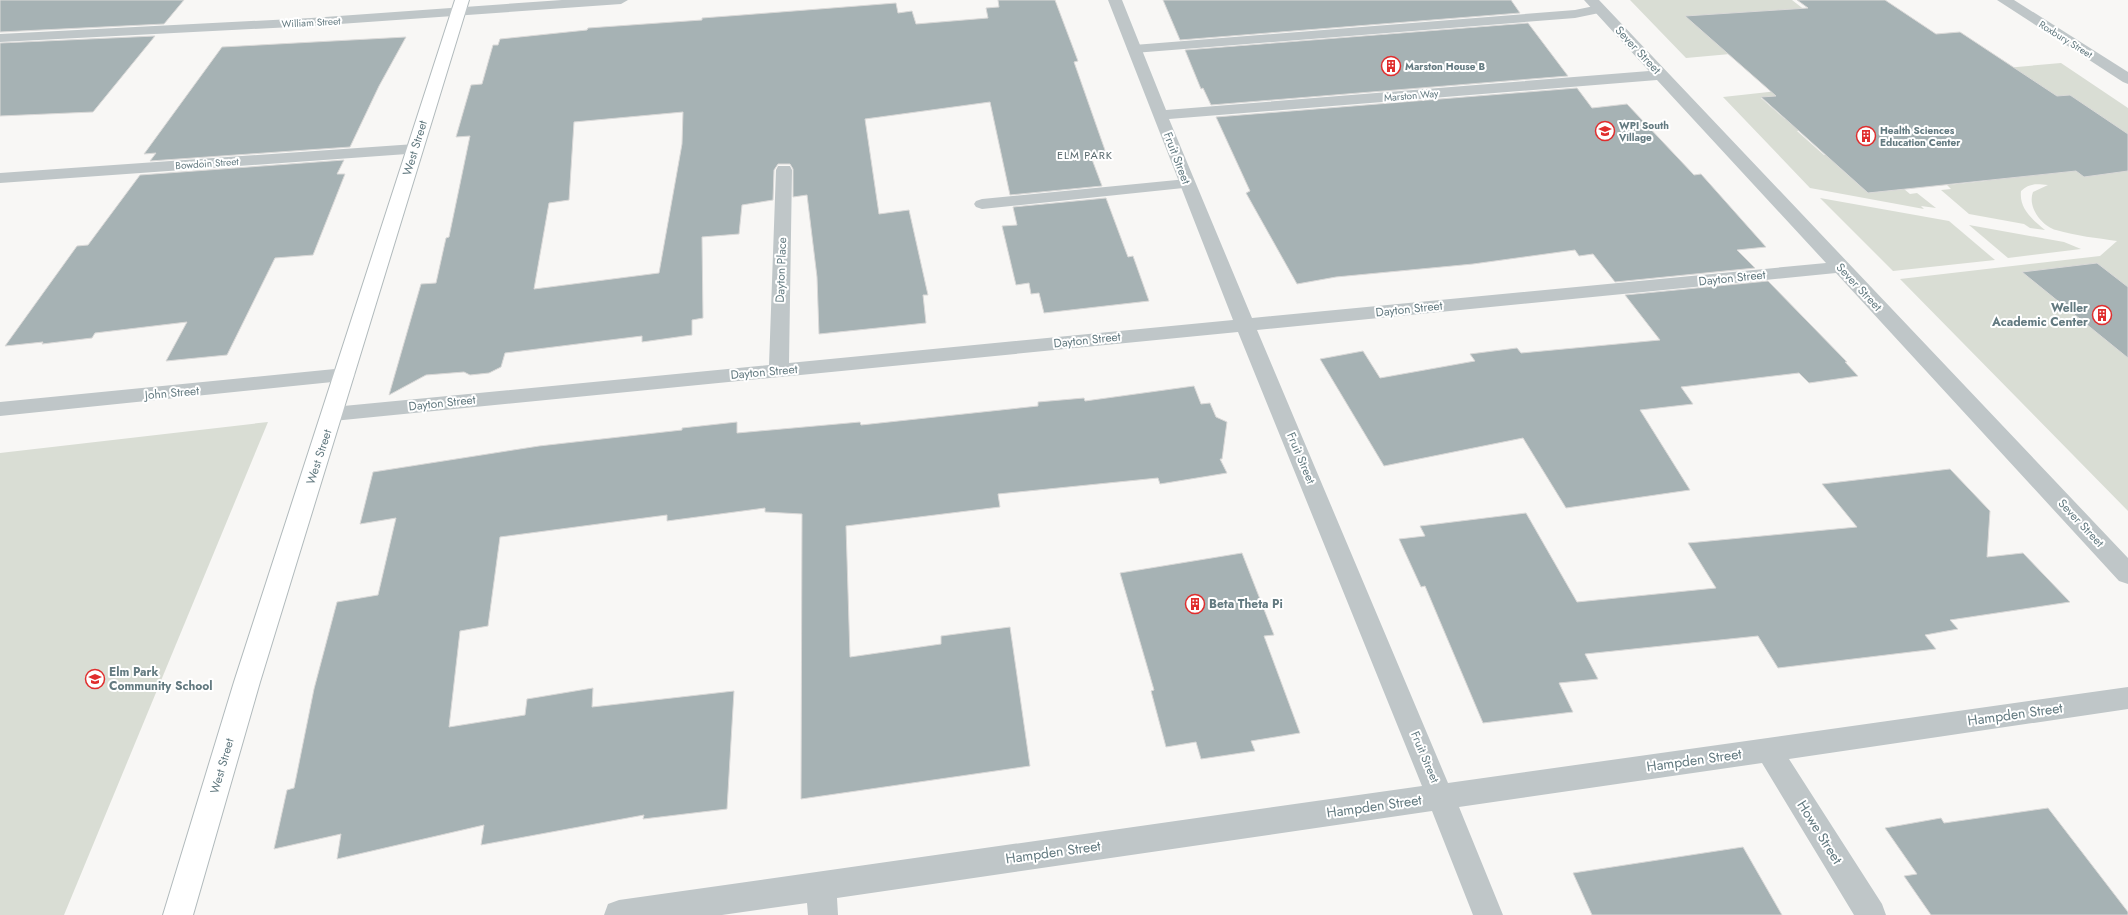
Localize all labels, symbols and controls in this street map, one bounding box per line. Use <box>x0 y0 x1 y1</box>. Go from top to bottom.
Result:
street label: William Street <box>281 13 342 32</box>
street label: Roxbury Street <box>2036 17 2096 62</box>
street label: Sever Street <box>1611 22 1665 78</box>
building icon: Marston House B <box>1380 55 1402 77</box>
place label: Marston House B <box>1405 59 1486 74</box>
street label: Marston Way <box>1383 86 1439 105</box>
street label: West Street <box>398 118 432 178</box>
place label: WPI South Village <box>1618 118 1669 145</box>
school or university icon: WPI South Village <box>1594 120 1616 142</box>
place label: Health Sciences Education Center <box>1880 123 1961 150</box>
building icon: Health Sciences Education Center <box>1855 125 1877 147</box>
street label: Fruit Street <box>1159 129 1195 187</box>
district label: ELM PARK <box>1057 147 1113 163</box>
street label: Bowdoin Street <box>175 154 240 173</box>
street label: Dayton Place <box>771 237 791 303</box>
street label: Sever Street <box>1832 259 1886 315</box>
street label: Dayton Street <box>1698 266 1766 290</box>
street label: Dayton Street <box>1375 297 1443 321</box>
place label: Weller Academic Center <box>1991 299 2088 331</box>
building icon: Weller Academic Center <box>2091 304 2113 326</box>
street label: Dayton Street <box>1053 328 1121 352</box>
street label: Dayton Street <box>730 360 798 384</box>
street label: John Street <box>142 382 200 405</box>
street label: Dayton Street <box>408 391 476 415</box>
street label: West Street <box>302 427 336 487</box>
street label: Fruit Street <box>1282 429 1320 487</box>
street label: Sever Street <box>2054 495 2108 551</box>
building icon: Beta Theta Pi <box>1184 593 1206 615</box>
place label: Beta Theta Pi <box>1209 595 1283 613</box>
place label: Elm Park Community School <box>109 663 213 695</box>
school or university icon: Elm Park Community School <box>84 668 106 690</box>
street label: Hampden Street <box>1966 697 2064 731</box>
street label: Fruit Street <box>1406 728 1444 786</box>
street label: West Street <box>205 736 239 796</box>
street label: Hampden Street <box>1645 743 1743 777</box>
street label: Hampden Street <box>1325 789 1423 823</box>
street label: Howe Street <box>1793 796 1848 868</box>
street label: Hampden Street <box>1004 835 1102 869</box>

